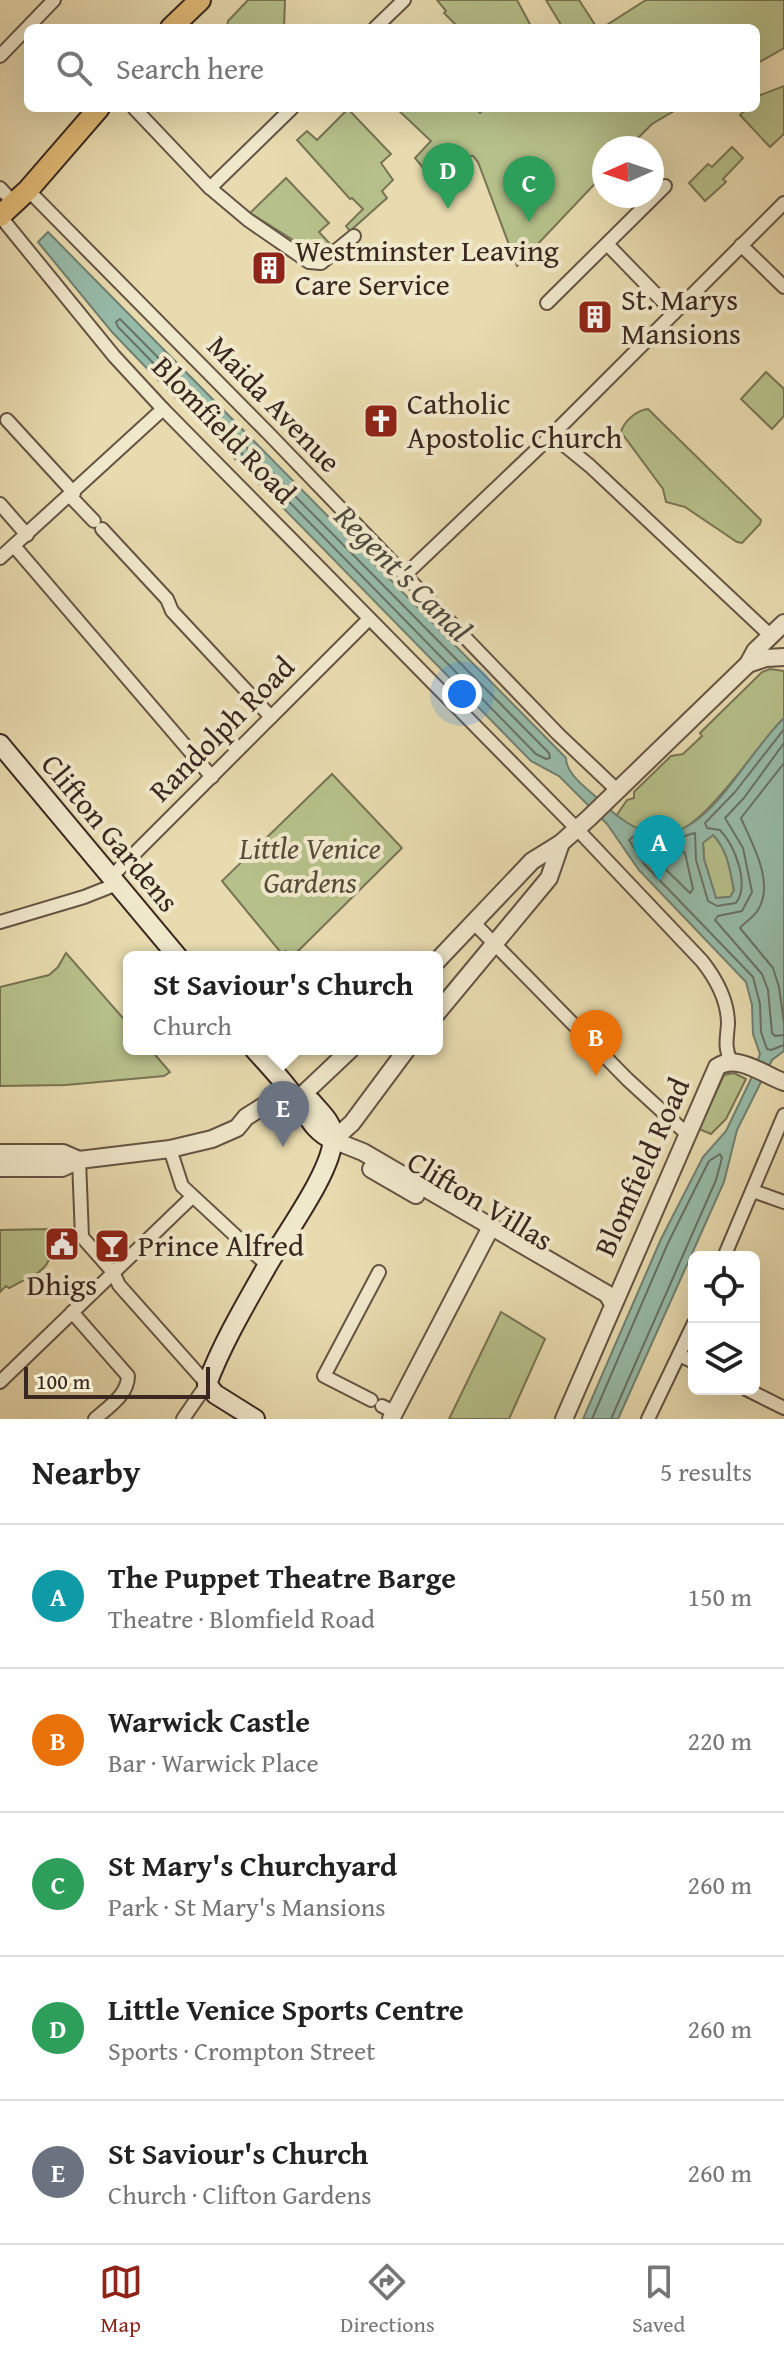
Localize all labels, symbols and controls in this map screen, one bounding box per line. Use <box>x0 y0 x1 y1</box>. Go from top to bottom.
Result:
search box <box>24 24 760 112</box>
icon: search <box>52 46 96 90</box>
text: Search here <box>116 46 264 90</box>
north arrow <box>592 136 664 208</box>
pin: D <box>422 143 474 209</box>
pin: C <box>503 156 555 222</box>
place label: Westminster Leaving Care Service <box>295 228 559 306</box>
building icon: Westminster Leaving Care Service <box>250 249 288 287</box>
place label: St. Marys Mansions <box>621 277 741 355</box>
building icon: St. Marys Mansions <box>576 298 614 336</box>
street label: Maida Avenue <box>198 325 352 482</box>
street label: Blomfield Road <box>142 345 307 513</box>
place label: Catholic Apostolic Church <box>407 381 622 459</box>
church icon: Catholic Apostolic Church <box>362 402 400 440</box>
water label: Regent's Canal <box>323 492 483 652</box>
street label: Randolph Road <box>138 645 304 811</box>
your location <box>442 674 482 714</box>
street label: Clifton Gardens <box>31 744 190 921</box>
pin: A <box>633 815 685 881</box>
park label: Little Venice Gardens <box>238 826 381 904</box>
popup <box>123 951 443 1055</box>
text: St Saviour's Church <box>153 962 413 1006</box>
text: Church <box>153 1006 232 1045</box>
pin: B <box>570 1010 622 1076</box>
street label: Blomfield Road <box>582 1070 700 1263</box>
pin: E <box>257 1081 309 1147</box>
street label: Clifton Villas <box>399 1139 562 1261</box>
place label: Prince Alfred <box>138 1223 304 1267</box>
public building icon: Dhigs <box>43 1225 81 1263</box>
bar icon: Prince Alfred <box>93 1227 131 1265</box>
map controls <box>688 1251 760 1395</box>
button: locate <box>688 1251 760 1323</box>
place label: Dhigs <box>27 1262 97 1306</box>
button: layers <box>688 1323 760 1395</box>
scale bar <box>24 1363 210 1399</box>
text: 100 m <box>36 1365 91 1397</box>
text: Nearby <box>32 1447 141 1496</box>
text: 5 results <box>660 1452 752 1491</box>
text: The Puppet Theatre Barge <box>108 1555 456 1599</box>
text: A <box>50 1577 66 1616</box>
text: 150 m <box>687 1577 752 1616</box>
text: Theatre · Blomfield Road <box>108 1599 375 1638</box>
text: Warwick Castle <box>108 1699 310 1743</box>
text: B <box>50 1721 66 1760</box>
text: 220 m <box>687 1721 752 1760</box>
text: Bar · Warwick Place <box>108 1743 319 1782</box>
text: St Mary's Churchyard <box>108 1843 397 1887</box>
text: C <box>51 1865 65 1904</box>
text: 260 m <box>687 1865 752 1904</box>
text: Park · St Mary's Mansions <box>108 1887 386 1926</box>
text: Little Venice Sports Centre <box>108 1987 464 2031</box>
text: D <box>50 2009 66 2048</box>
text: 260 m <box>687 2009 752 2048</box>
text: Sports · Crompton Street <box>108 2031 376 2070</box>
text: St Saviour's Church <box>108 2131 368 2175</box>
text: E <box>51 2153 65 2192</box>
text: 260 m <box>687 2153 752 2192</box>
text: Church · Clifton Gardens <box>108 2175 372 2214</box>
tab: Map <box>99 2260 143 2340</box>
tab: Directions <box>340 2260 435 2340</box>
tab: Saved <box>632 2260 685 2340</box>

